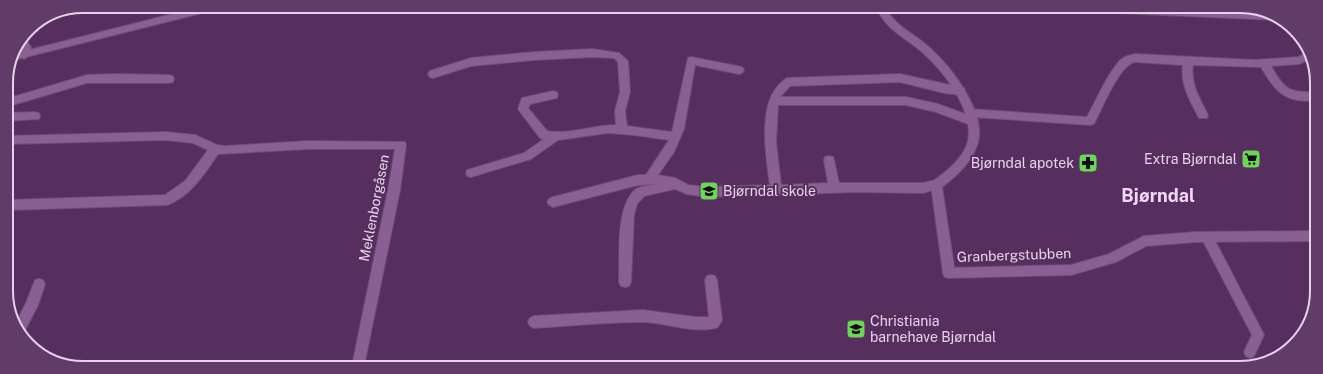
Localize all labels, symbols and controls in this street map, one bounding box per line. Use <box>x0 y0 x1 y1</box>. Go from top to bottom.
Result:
supermarket icon: Extra Bjørndal <box>1240 148 1262 170</box>
place label: Extra Bjørndal <box>1144 151 1237 167</box>
pharmacy icon: Bjørndal apotek <box>1077 152 1099 174</box>
street label: Meklenborgåsen <box>356 153 392 263</box>
place label: Bjørndal apotek <box>971 155 1074 171</box>
school or university icon: Bjørndal skole <box>698 180 720 202</box>
place label: Bjørndal skole <box>723 183 816 199</box>
district label: Bjørndal <box>1121 185 1195 206</box>
street label: Granbergstubben <box>956 245 1072 265</box>
place label: Christiania barnehave Bjørndal <box>870 313 996 345</box>
school or university icon: Christiania barnehave Bjørndal <box>845 318 867 340</box>

